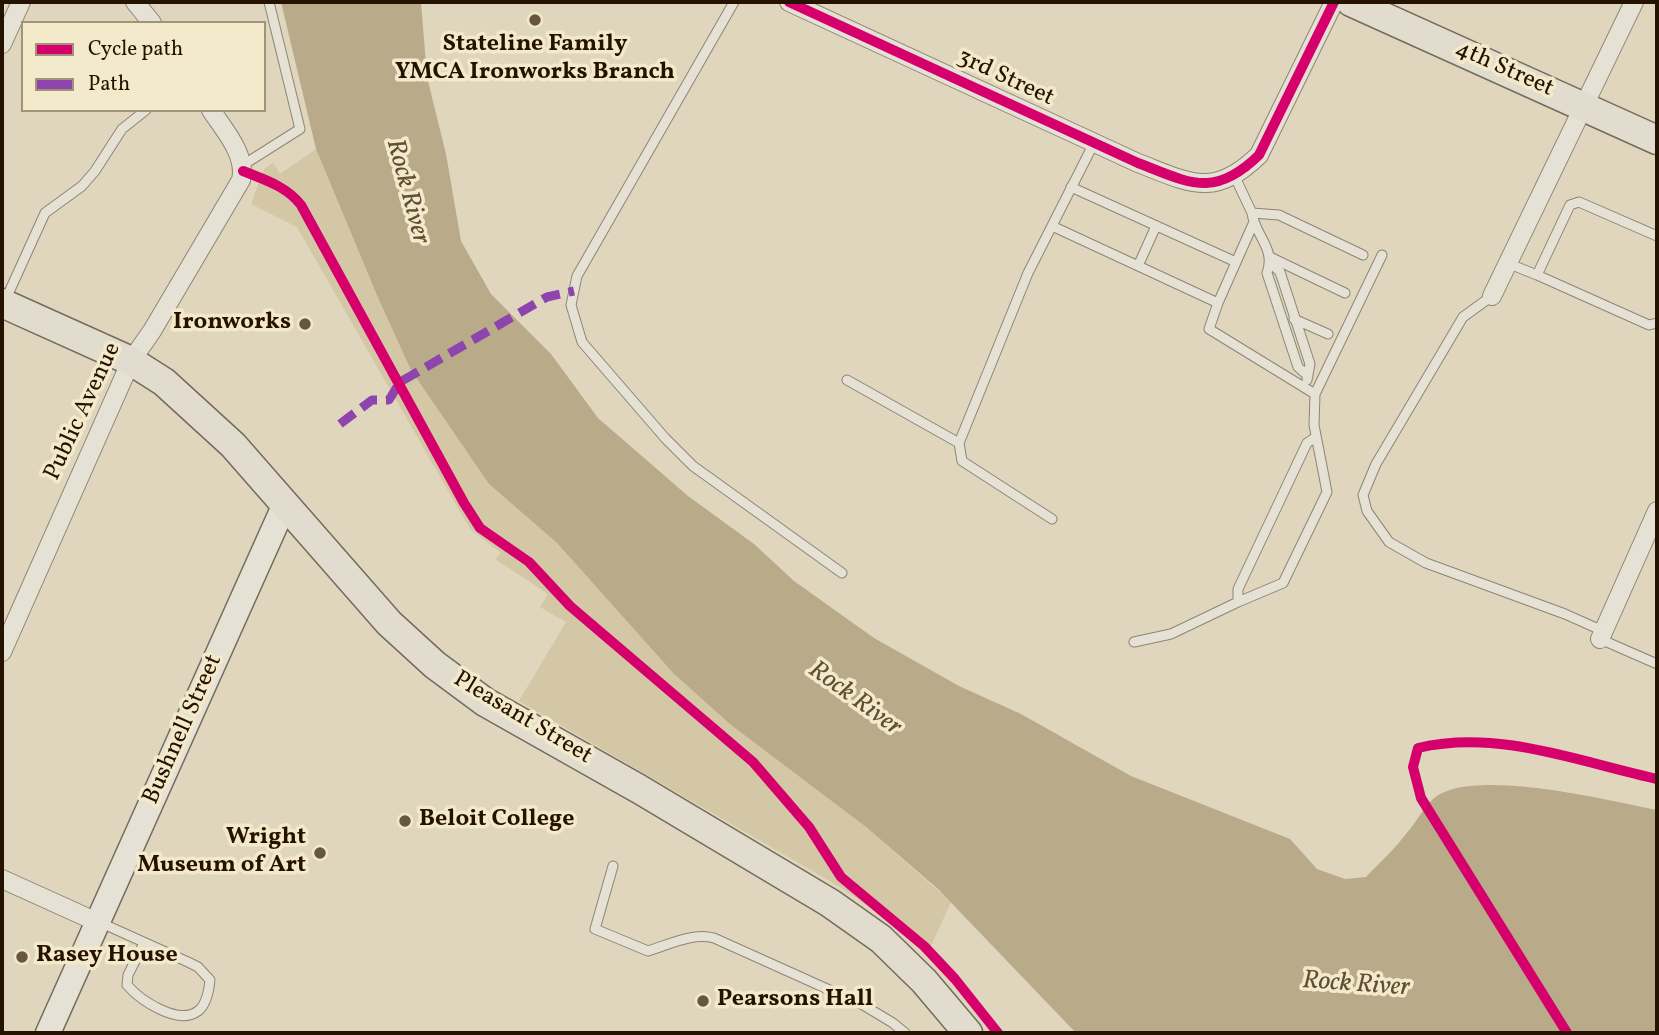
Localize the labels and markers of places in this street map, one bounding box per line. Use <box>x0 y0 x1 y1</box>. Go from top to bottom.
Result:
marker: Stateline Family YMCA Ironworks Branch <box>527 12 543 28</box>
place label: Stateline Family YMCA Ironworks Branch <box>395 32 675 88</box>
place label: Ironworks <box>173 310 291 338</box>
marker: Ironworks <box>297 316 313 332</box>
place label: Beloit College <box>419 807 574 835</box>
marker: Beloit College <box>397 813 413 829</box>
place label: Wright Museum of Art <box>137 825 306 881</box>
marker: Wright Museum of Art <box>312 845 328 861</box>
place label: Rasey House <box>36 943 178 971</box>
marker: Rasey House <box>14 949 30 965</box>
place label: Pearsons Hall <box>717 987 873 1015</box>
marker: Pearsons Hall <box>695 993 711 1009</box>

